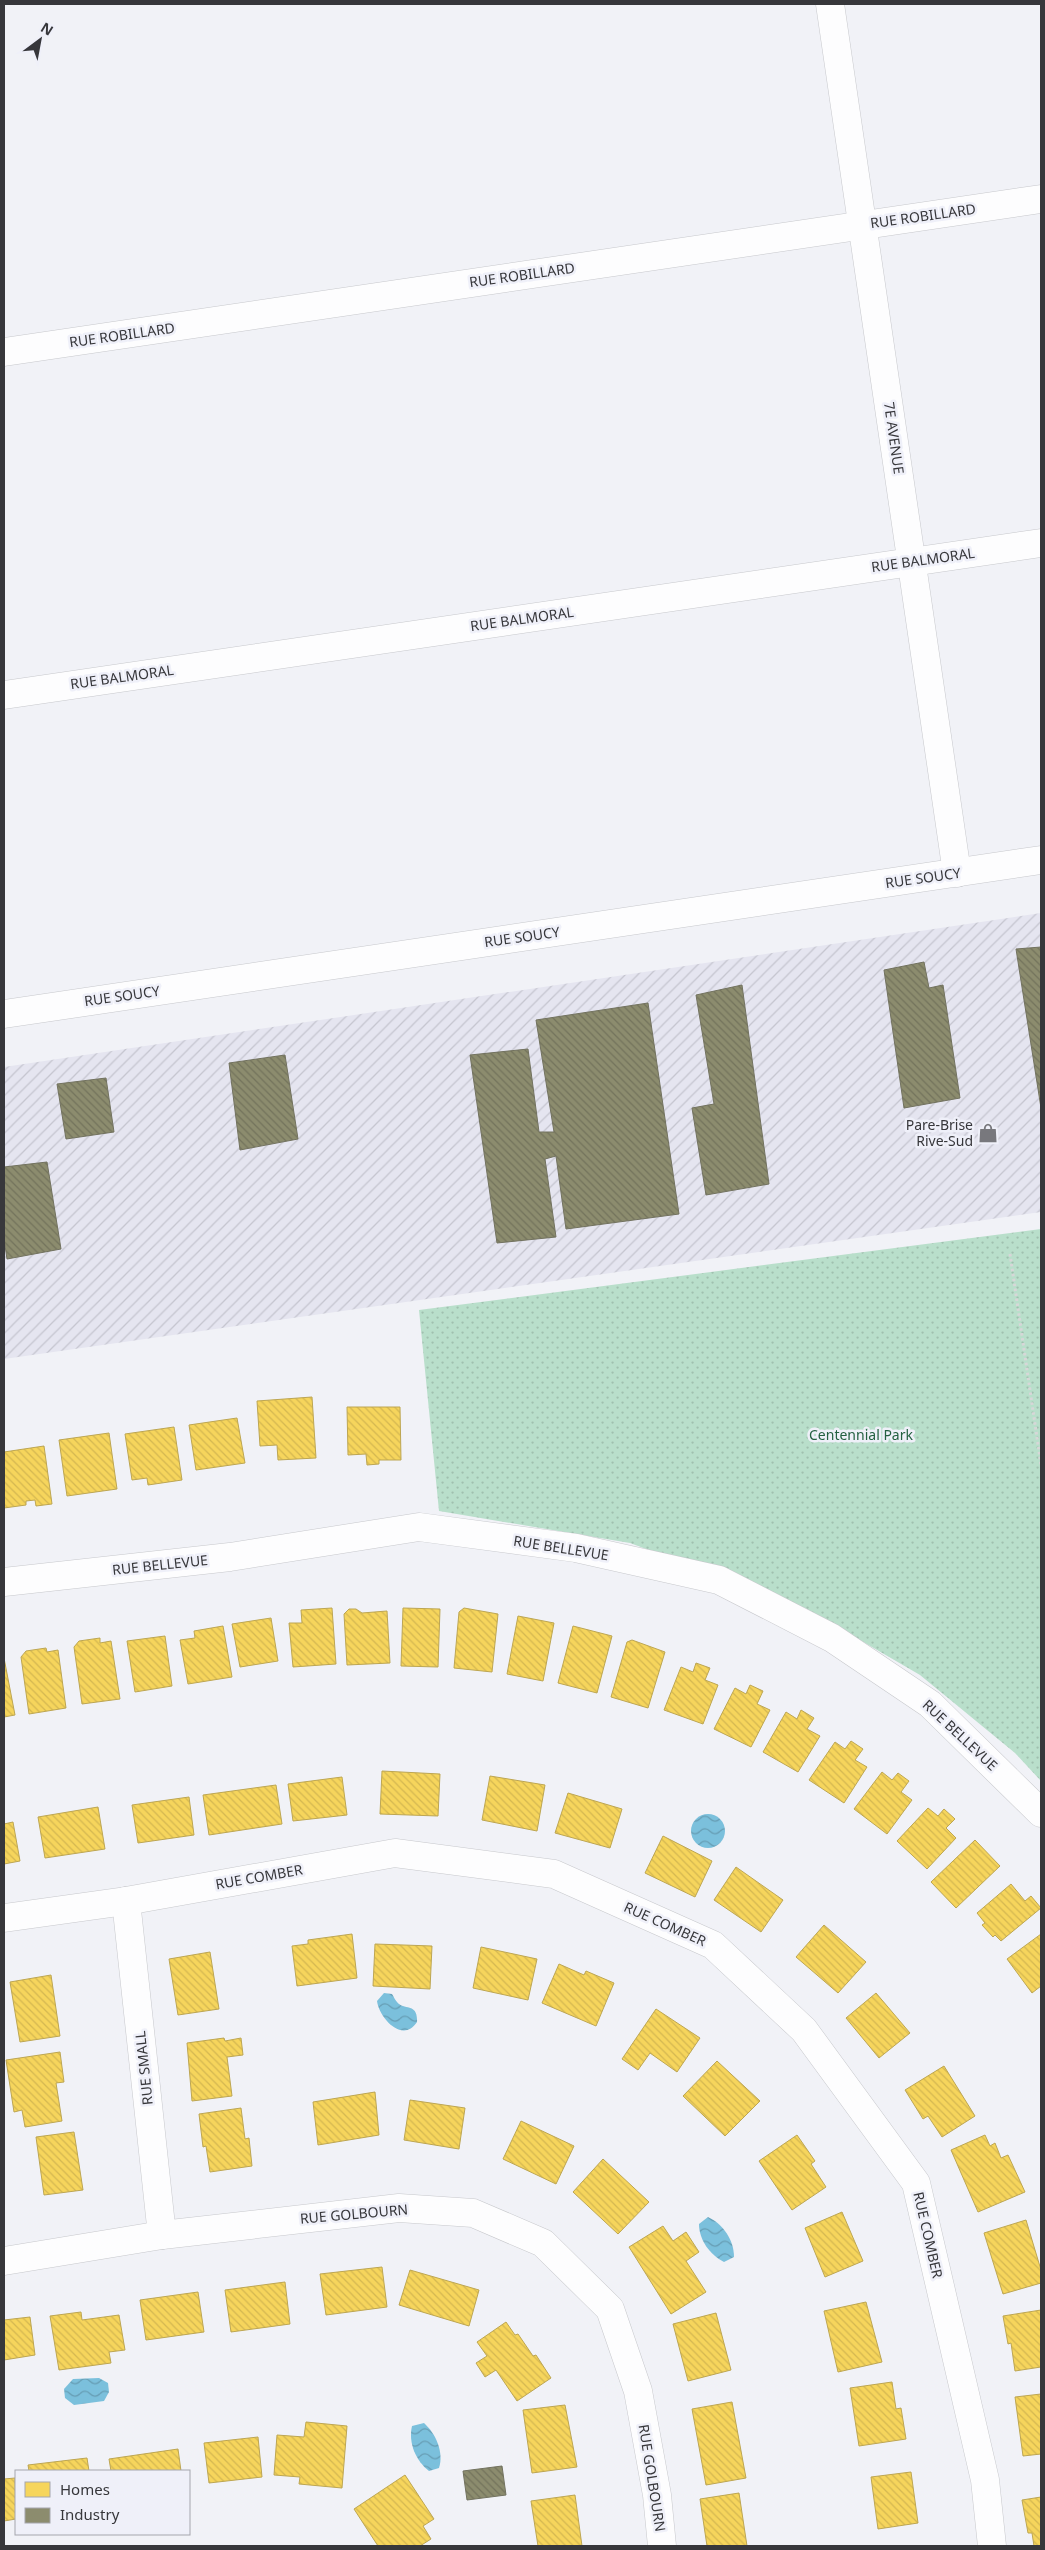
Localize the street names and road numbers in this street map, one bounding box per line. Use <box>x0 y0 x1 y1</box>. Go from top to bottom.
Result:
street label: RUE ROBILLARD <box>869 199 977 232</box>
street label: RUE ROBILLARD <box>468 258 576 291</box>
street label: RUE ROBILLARD <box>68 318 176 351</box>
street label: 7E AVENUE <box>880 401 909 475</box>
street label: RUE BALMORAL <box>870 543 976 576</box>
street label: RUE BALMORAL <box>469 602 575 635</box>
street label: RUE BALMORAL <box>69 660 175 693</box>
street label: RUE SOUCY <box>884 863 962 892</box>
street label: RUE SOUCY <box>483 922 561 951</box>
street label: RUE SOUCY <box>83 981 161 1010</box>
street label: RUE BELLEVUE <box>512 1531 610 1564</box>
street label: RUE BELLEVUE <box>111 1550 209 1579</box>
street label: RUE BELLEVUE <box>919 1695 1002 1774</box>
street label: RUE COMBER <box>214 1859 304 1894</box>
street label: RUE COMBER <box>621 1897 710 1950</box>
street label: RUE SMALL <box>130 2030 157 2106</box>
street label: RUE COMBER <box>909 2190 948 2280</box>
street label: RUE GOLBOURN <box>299 2199 409 2228</box>
street label: RUE GOLBOURN <box>635 2423 670 2533</box>

